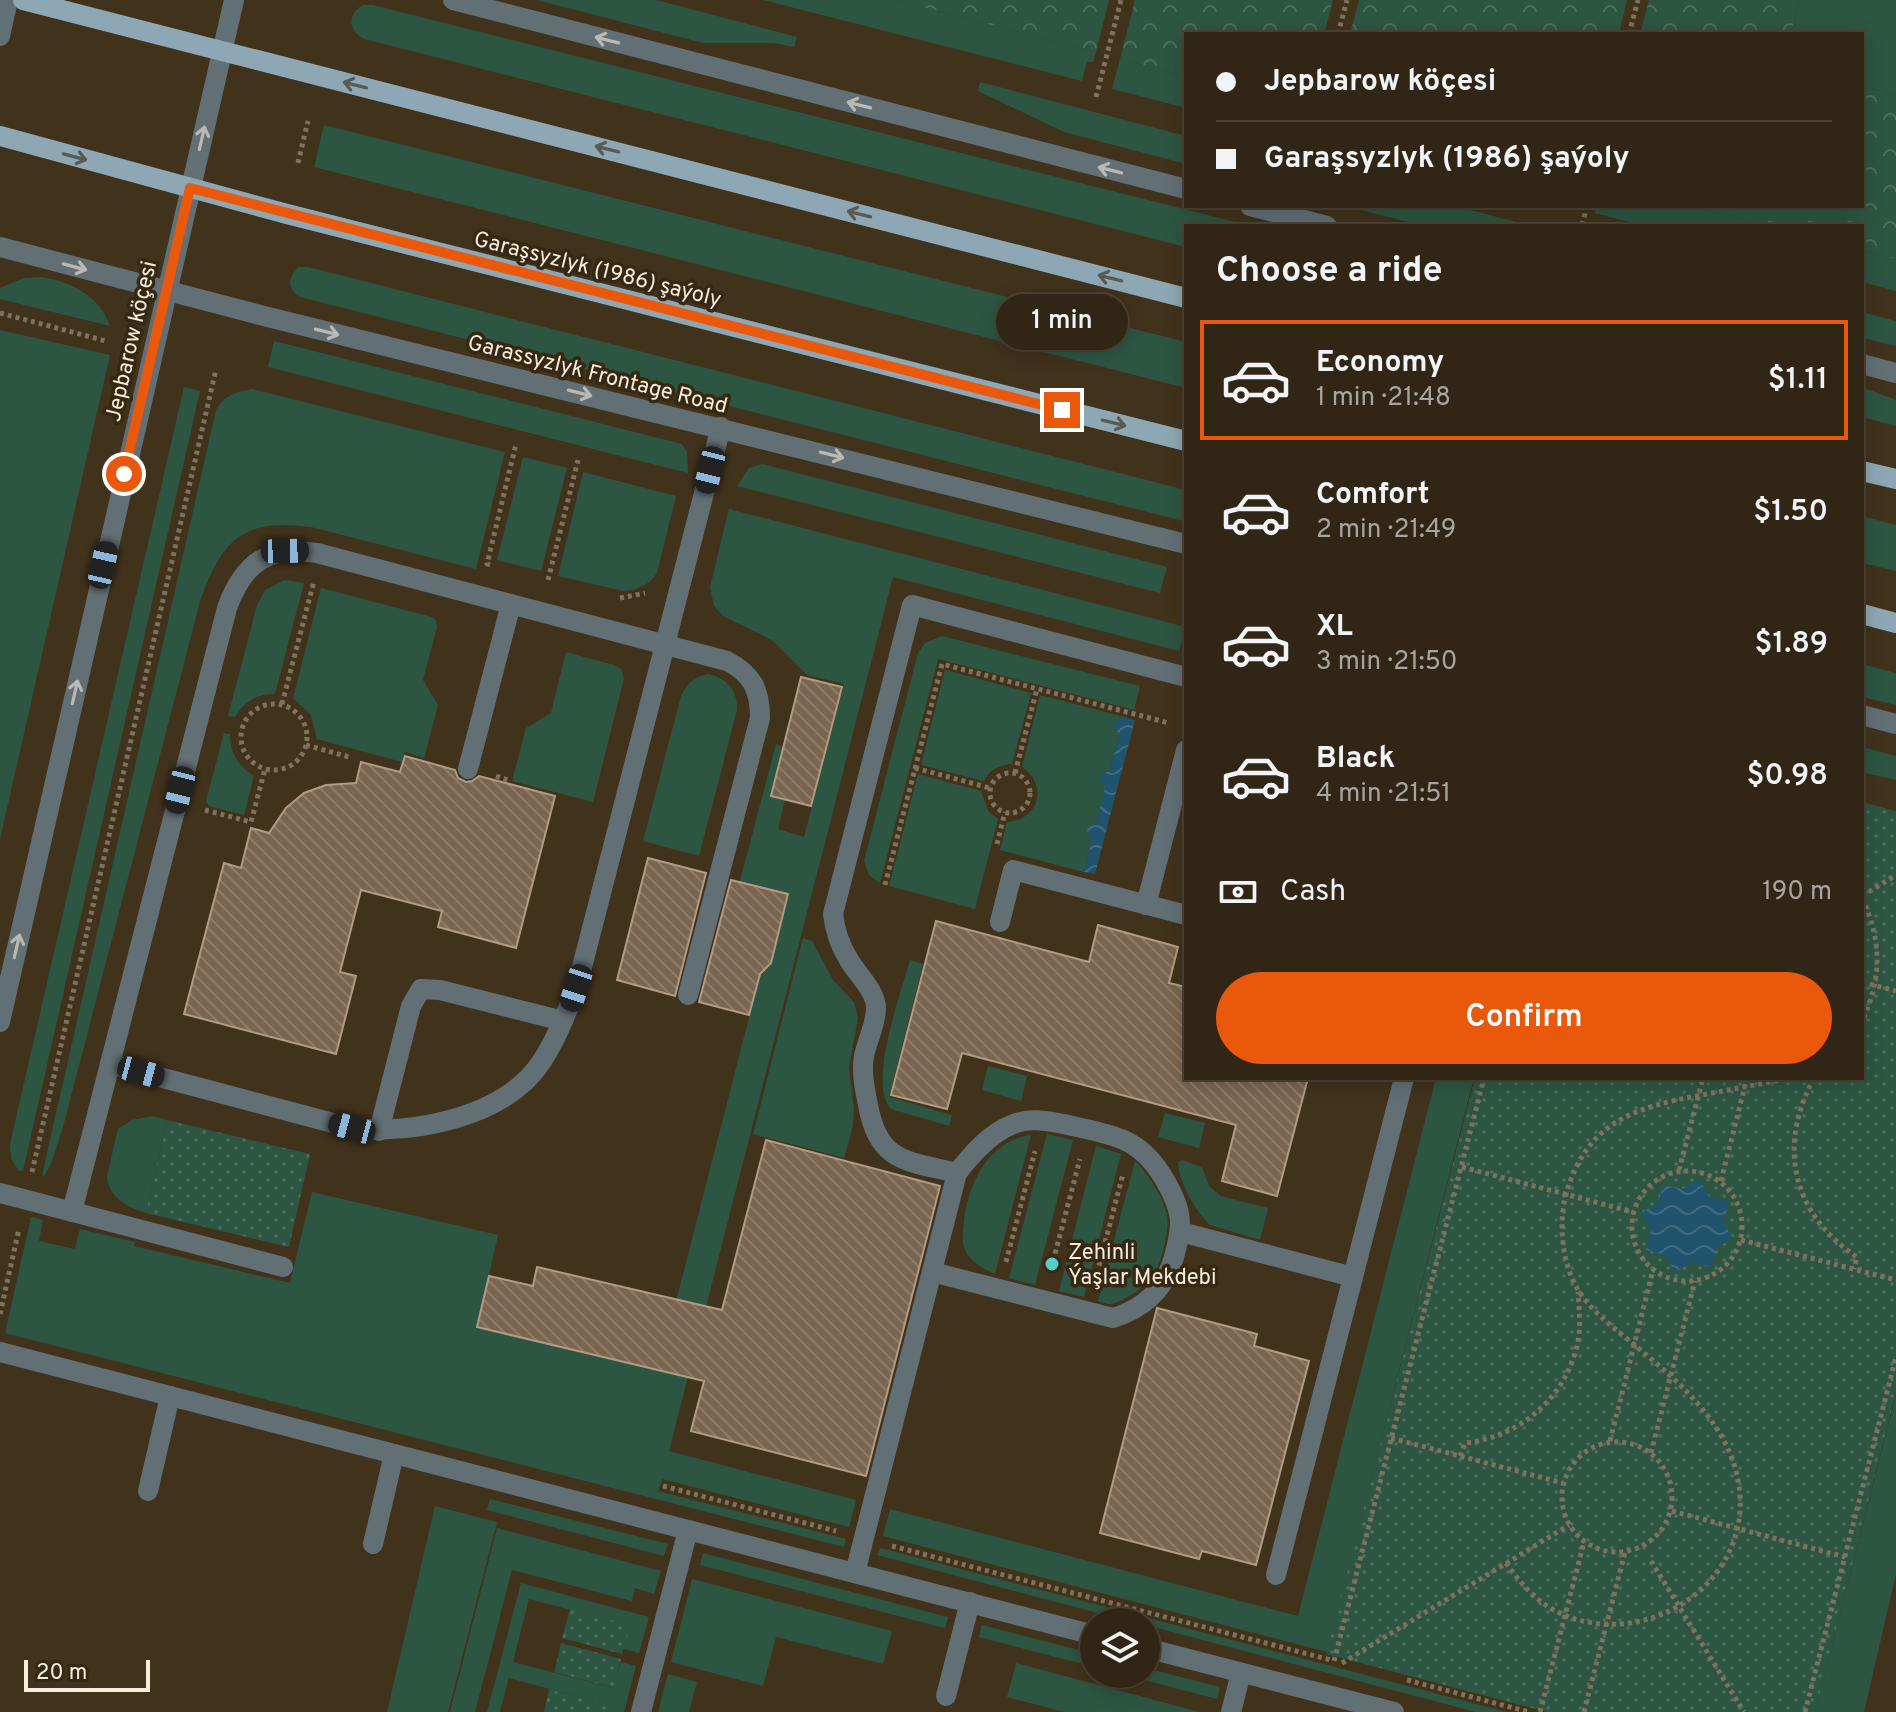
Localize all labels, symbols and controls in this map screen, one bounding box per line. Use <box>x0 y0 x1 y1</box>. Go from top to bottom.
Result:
one-way arrow <box>595 31 620 46</box>
text: Jepbarow köçesi <box>1264 64 1496 101</box>
one-way arrow <box>342 77 368 92</box>
one-way arrow <box>846 96 872 111</box>
one-way arrow <box>195 126 210 152</box>
one-way arrow <box>594 141 620 156</box>
text: Garaşsyzlyk (1986) şaýoly <box>1264 141 1629 178</box>
one-way arrow <box>62 150 88 165</box>
one-way arrow <box>1098 161 1124 176</box>
one-way arrow <box>846 205 872 220</box>
street label: Garaşsyzlyk (1986) şaýoly <box>471 227 724 314</box>
text: Choose a ride <box>1216 249 1442 295</box>
street label: Jepbarow köçesi <box>101 259 164 425</box>
one-way arrow <box>62 260 88 275</box>
one-way arrow <box>1098 270 1124 285</box>
callout: 1 min <box>996 294 1128 350</box>
text: 1 min <box>1031 305 1093 338</box>
one-way arrow <box>314 325 339 340</box>
street label: Garassyzlyk Frontage Road <box>465 330 730 421</box>
icon: car <box>1220 344 1292 416</box>
text: Economy <box>1316 345 1444 382</box>
text: $1.11 <box>1768 362 1828 399</box>
text: 1 min · 21:48 <box>1316 382 1451 415</box>
one-way arrow <box>566 386 592 401</box>
route end <box>1044 392 1080 428</box>
one-way arrow <box>1100 416 1126 431</box>
car <box>693 444 727 496</box>
one-way arrow <box>819 449 845 464</box>
route start <box>106 456 142 492</box>
icon: car <box>1220 476 1292 548</box>
text: Comfort <box>1316 477 1429 514</box>
text: $1.50 <box>1753 494 1828 531</box>
text: 2 min · 21:49 <box>1316 514 1456 547</box>
car <box>86 539 120 591</box>
car <box>261 539 309 563</box>
icon: car <box>1220 608 1292 680</box>
text: XL <box>1316 609 1353 646</box>
text: $1.89 <box>1754 626 1828 663</box>
text: 3 min · 21:50 <box>1316 646 1458 679</box>
one-way arrow <box>68 680 83 705</box>
icon: car <box>1220 740 1292 812</box>
text: Black <box>1316 741 1395 778</box>
text: $0.98 <box>1746 758 1828 795</box>
car <box>163 764 197 816</box>
text: 4 min · 21:51 <box>1316 778 1451 811</box>
icon: cash <box>1216 870 1260 914</box>
text: Cash <box>1280 874 1346 911</box>
text: 190 m <box>1762 876 1832 909</box>
one-way arrow <box>10 933 25 959</box>
car <box>557 961 595 1015</box>
button: Confirm <box>1216 972 1832 1064</box>
car <box>115 1054 167 1090</box>
car <box>326 1110 378 1146</box>
place label: Zehinli Ýaşlar Mekdebi <box>1068 1240 1217 1292</box>
marker: Zehinli Ýaşlar Mekdebi <box>1043 1255 1061 1273</box>
map controls <box>1080 1608 1160 1688</box>
button: layers <box>1080 1608 1160 1688</box>
scale bar <box>24 1656 150 1692</box>
text: 20 m <box>36 1660 87 1687</box>

